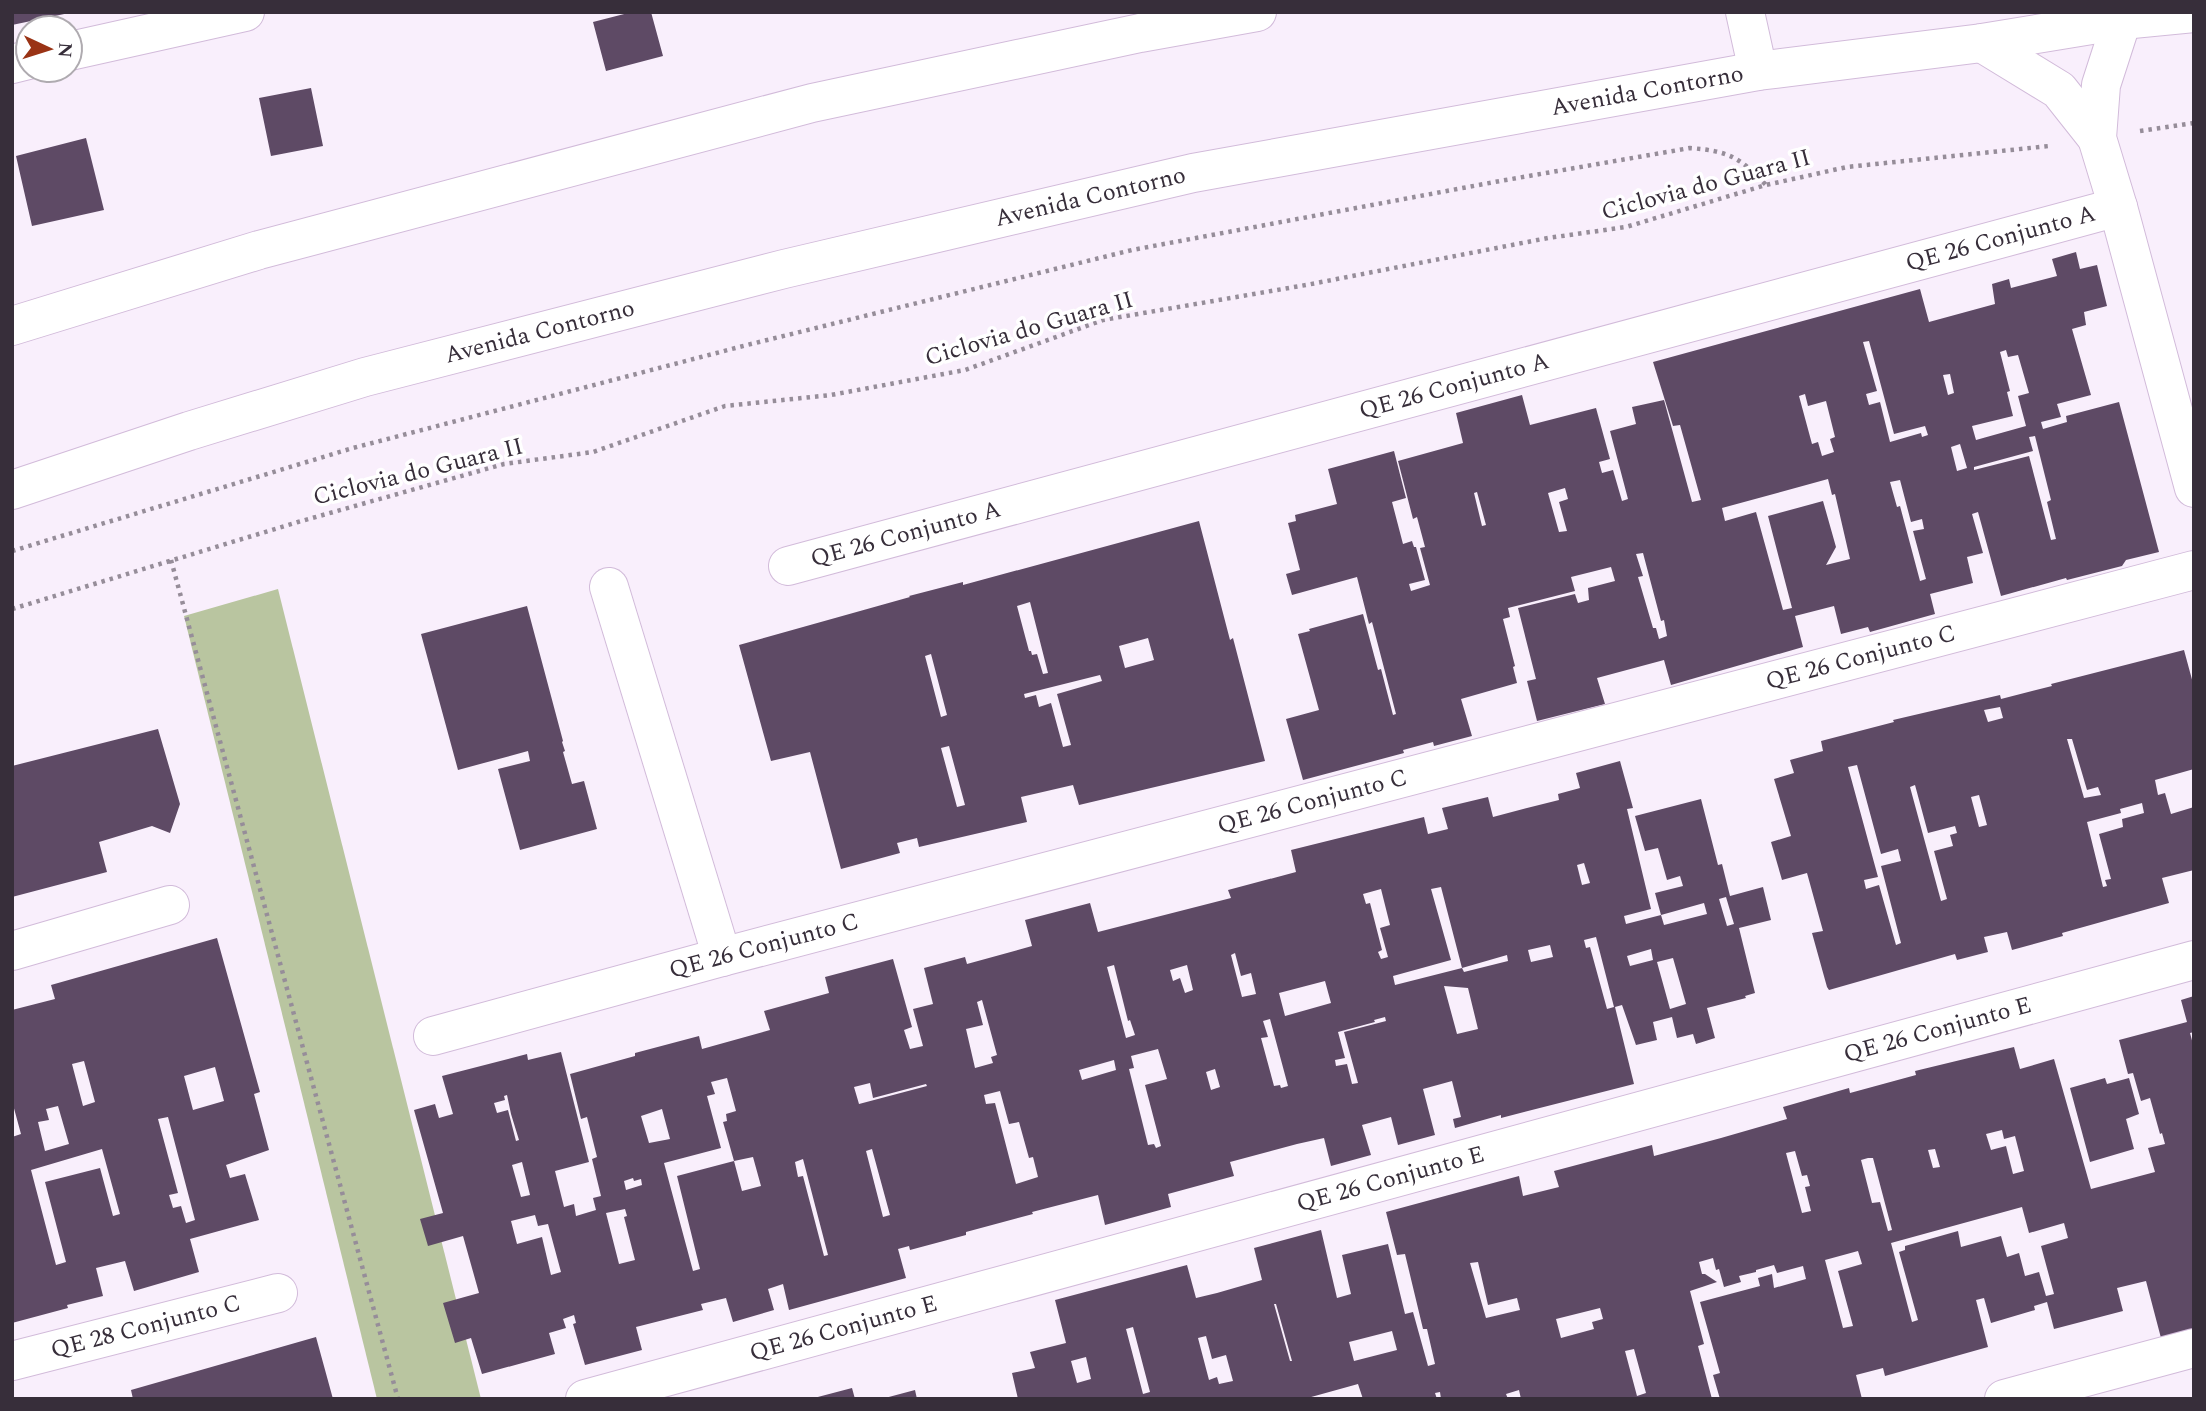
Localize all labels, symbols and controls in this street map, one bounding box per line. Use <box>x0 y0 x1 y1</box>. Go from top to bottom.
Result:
north arrow <box>14 14 84 84</box>
text: N <box>49 41 79 59</box>
street label: Avenida Contorno <box>1548 56 1746 126</box>
street label: Ciclovia do Guara II <box>1597 140 1815 230</box>
street label: Avenida Contorno <box>991 157 1189 237</box>
street label: QE 26 Conjunto A <box>1901 196 2100 282</box>
street label: Ciclovia do Guara II <box>920 282 1138 376</box>
street label: Avenida Contorno <box>441 290 639 374</box>
street label: QE 26 Conjunto A <box>1355 343 1553 429</box>
street label: Ciclovia do Guara II <box>309 428 527 516</box>
street label: QE 26 Conjunto A <box>807 491 1005 577</box>
street label: QE 26 Conjunto C <box>1762 615 1960 700</box>
street label: QE 26 Conjunto C <box>1213 760 1411 844</box>
street label: QE 26 Conjunto C <box>665 904 863 989</box>
street label: QE 26 Conjunto E <box>1840 987 2036 1073</box>
street label: QE 26 Conjunto E <box>1293 1136 1489 1222</box>
street label: QE 28 Conjunto C <box>47 1285 245 1368</box>
street label: QE 26 Conjunto E <box>746 1286 942 1371</box>

